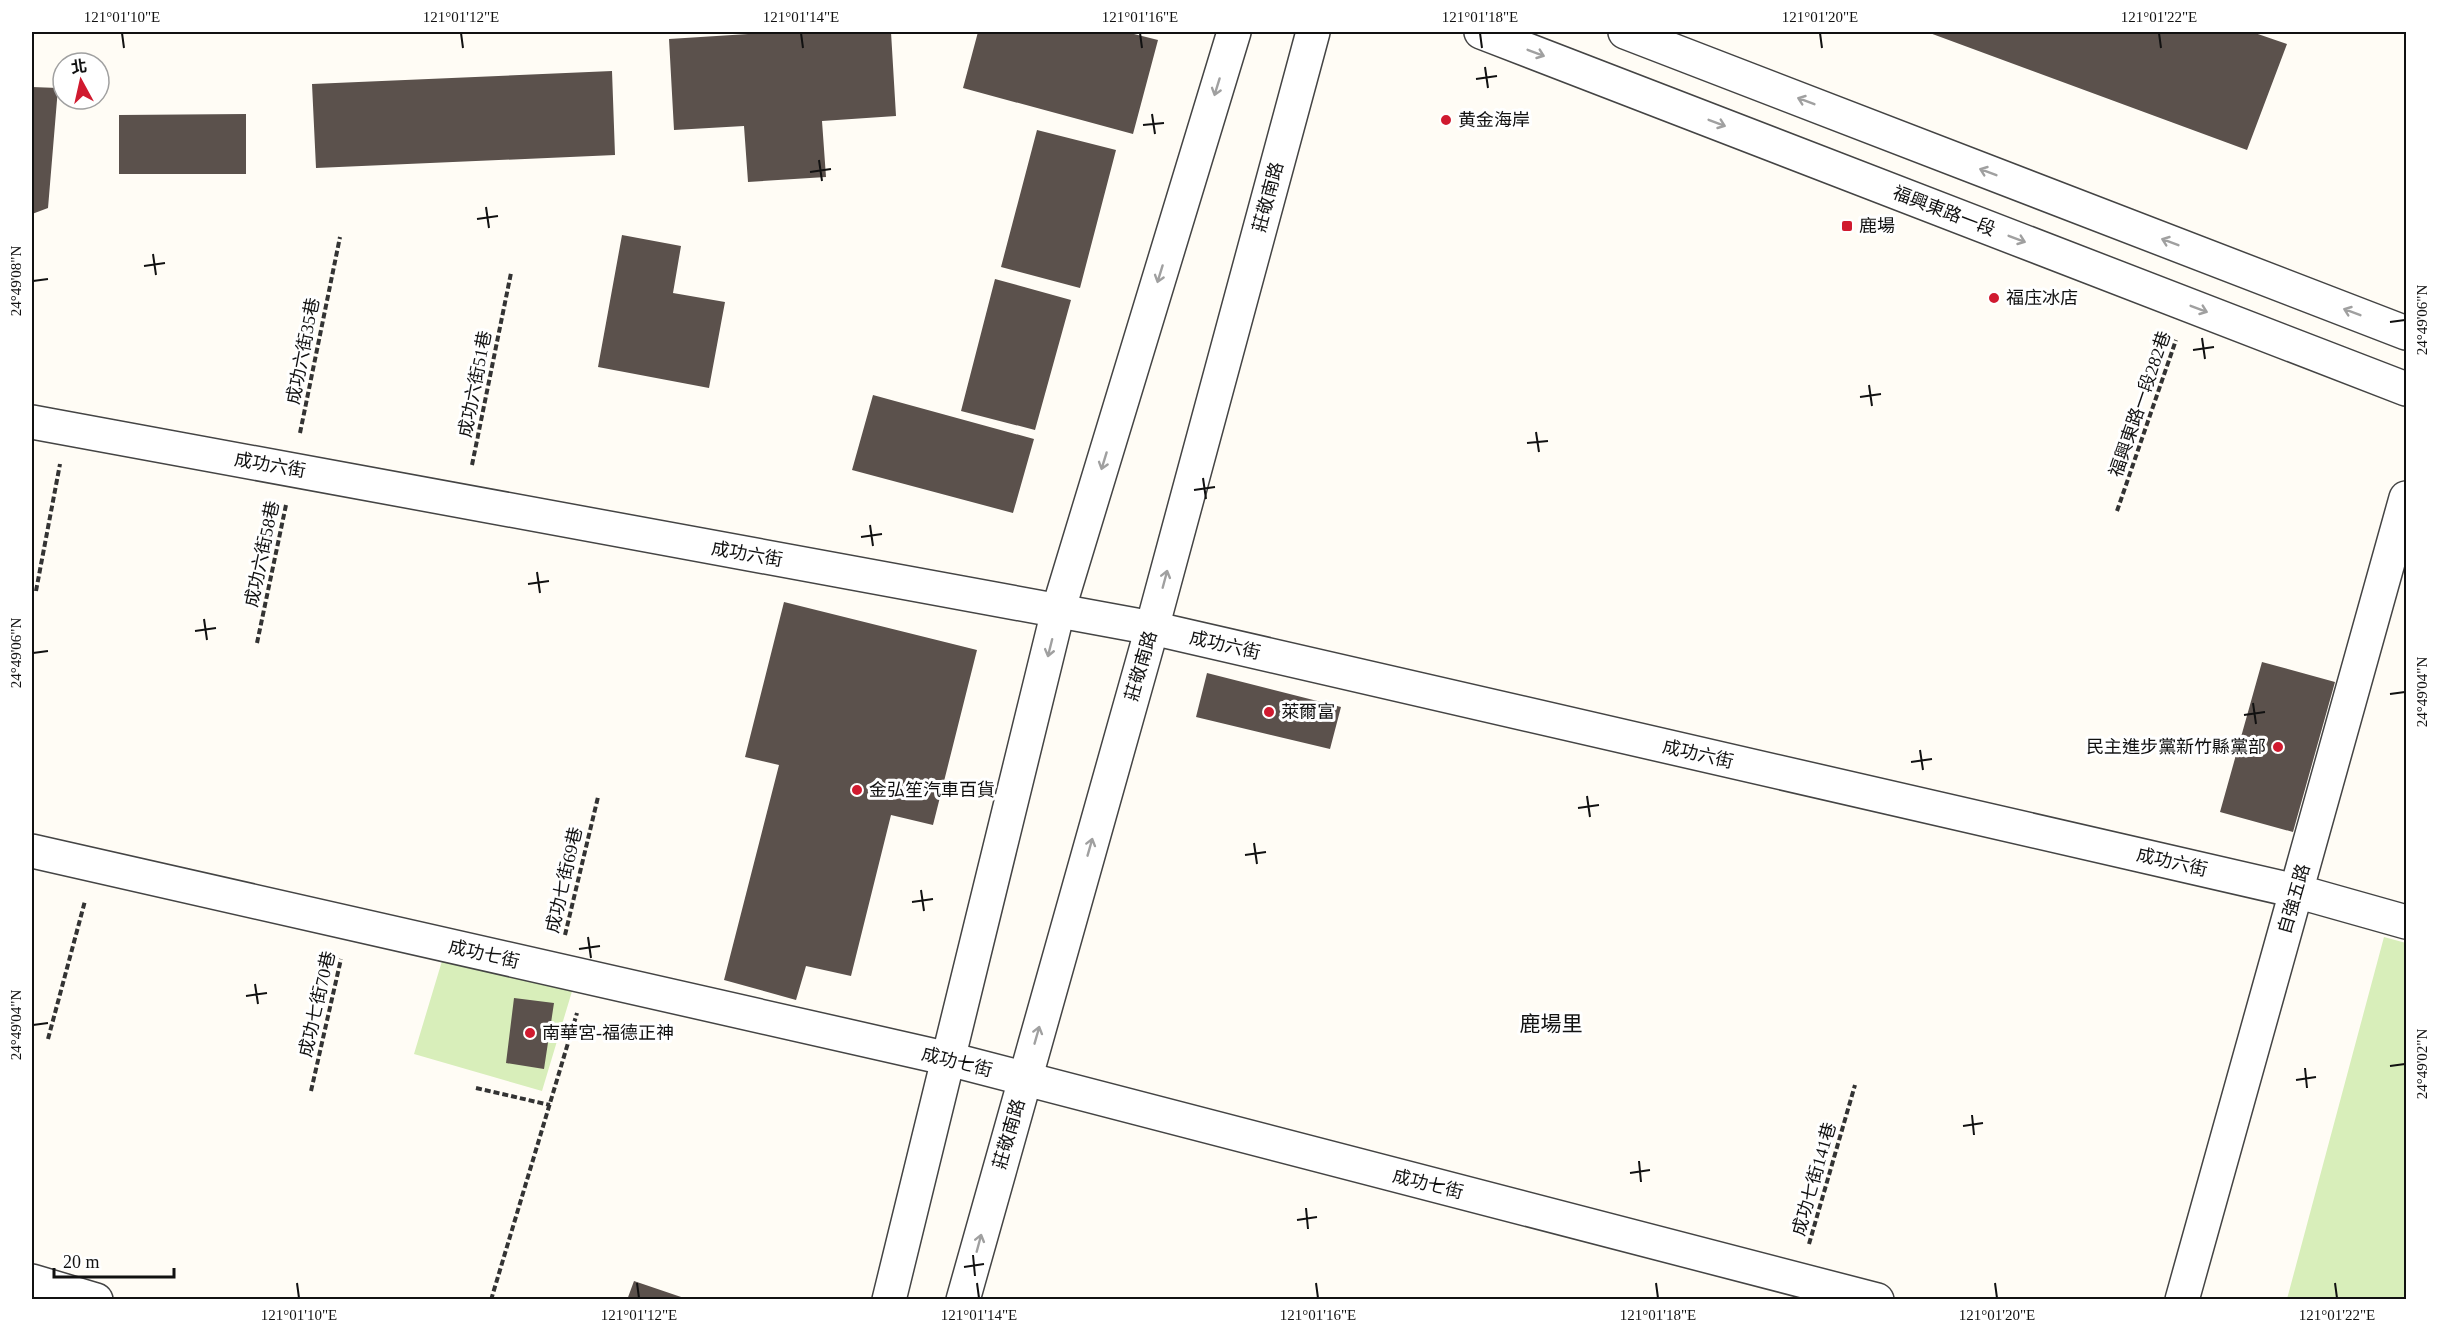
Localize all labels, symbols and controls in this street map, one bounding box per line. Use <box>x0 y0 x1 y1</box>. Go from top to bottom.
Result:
text: 121°01'10"E <box>84 9 160 25</box>
text: 121°01'12"E <box>423 9 499 25</box>
text: 121°01'14"E <box>763 9 839 25</box>
text: 121°01'16"E <box>1102 9 1178 25</box>
text: 121°01'18"E <box>1442 9 1518 25</box>
text: 121°01'20"E <box>1782 9 1858 25</box>
text: 121°01'22"E <box>2121 9 2197 25</box>
one-way arrow <box>1526 48 1544 59</box>
north arrow <box>51 51 111 111</box>
text: 北 <box>70 57 88 76</box>
one-way arrow <box>1211 78 1222 97</box>
one-way arrow <box>1797 95 1816 106</box>
place label: 黄金海岸 <box>1458 110 1530 130</box>
marker: 黄金海岸 <box>1439 113 1453 127</box>
one-way arrow <box>1708 118 1726 129</box>
street label: 莊敬南路 <box>1249 160 1287 234</box>
one-way arrow <box>1979 165 1998 176</box>
street label: 福興東路一段 <box>1890 182 1998 240</box>
place label: 鹿場 <box>1859 216 1895 236</box>
marker: 鹿場 <box>1840 219 1854 233</box>
one-way arrow <box>2007 234 2026 245</box>
one-way arrow <box>2161 236 2180 247</box>
text: 24°49'08"N <box>8 246 24 316</box>
one-way arrow <box>1154 264 1165 283</box>
text: 24°49'06"N <box>2414 285 2430 355</box>
place label: 福庒冰店 <box>2006 288 2078 308</box>
marker: 福庒冰店 <box>1987 291 2001 305</box>
street label: 成功六街35巷 <box>283 296 323 406</box>
one-way arrow <box>2189 304 2207 315</box>
one-way arrow <box>2343 306 2362 317</box>
street label: 福興東路一段282巷 <box>2106 328 2174 480</box>
street label: 成功六街51巷 <box>455 329 495 439</box>
street label: 成功六街 <box>233 449 307 481</box>
one-way arrow <box>1098 451 1109 470</box>
street label: 成功六街58巷 <box>241 499 283 609</box>
street label: 成功六街 <box>710 538 784 570</box>
one-way arrow <box>1160 570 1171 589</box>
text: 24°49'06"N <box>8 618 24 688</box>
street label: 成功六街 <box>1188 627 1262 663</box>
street label: 莊敬南路 <box>1121 629 1161 703</box>
one-way arrow <box>1043 638 1055 657</box>
text: 24°49'04"N <box>2414 657 2430 727</box>
place label: 萊爾富 <box>1281 702 1335 722</box>
marker: 萊爾富 <box>1262 705 1276 719</box>
street label: 成功六街 <box>1661 736 1735 772</box>
place label: 民主進步黨新竹縣黨部 <box>2086 737 2266 757</box>
marker: 民主進步黨新竹縣黨部 <box>2271 740 2285 754</box>
place label: 金弘笙汽車百貨 <box>869 780 995 800</box>
marker: 金弘笙汽車百貨 <box>850 783 864 797</box>
street label: 成功七街69巷 <box>542 825 586 935</box>
one-way arrow <box>1085 838 1096 857</box>
street label: 成功六街 <box>2135 844 2209 880</box>
street label: 自強五路 <box>2274 862 2314 936</box>
street label: 成功七街 <box>447 936 521 972</box>
street label: 成功七街70巷 <box>295 949 339 1059</box>
text: 24°49'04"N <box>8 990 24 1060</box>
district label: 鹿場里 <box>1520 1012 1583 1036</box>
place label: 南華宮-福德正神 <box>542 1023 674 1043</box>
marker: 南華宮-福德正神 <box>523 1026 537 1040</box>
one-way arrow <box>1032 1026 1043 1045</box>
text: 24°49'02"N <box>2414 1029 2430 1099</box>
street label: 成功七街 <box>920 1044 994 1080</box>
street label: 莊敬南路 <box>989 1097 1029 1171</box>
street label: 成功七街141巷 <box>1788 1120 1840 1238</box>
street label: 成功七街 <box>1391 1166 1465 1202</box>
one-way arrow <box>974 1234 985 1253</box>
scale bar <box>54 1241 174 1279</box>
text: 20 m <box>63 1252 100 1272</box>
text: 121°01'10"E <box>261 1307 337 1323</box>
text: 121°01'12"E <box>601 1307 677 1323</box>
text: 121°01'14"E <box>941 1307 1017 1323</box>
text: 121°01'16"E <box>1280 1307 1356 1323</box>
text: 121°01'18"E <box>1620 1307 1696 1323</box>
text: 121°01'20"E <box>1959 1307 2035 1323</box>
text: 121°01'22"E <box>2299 1307 2375 1323</box>

